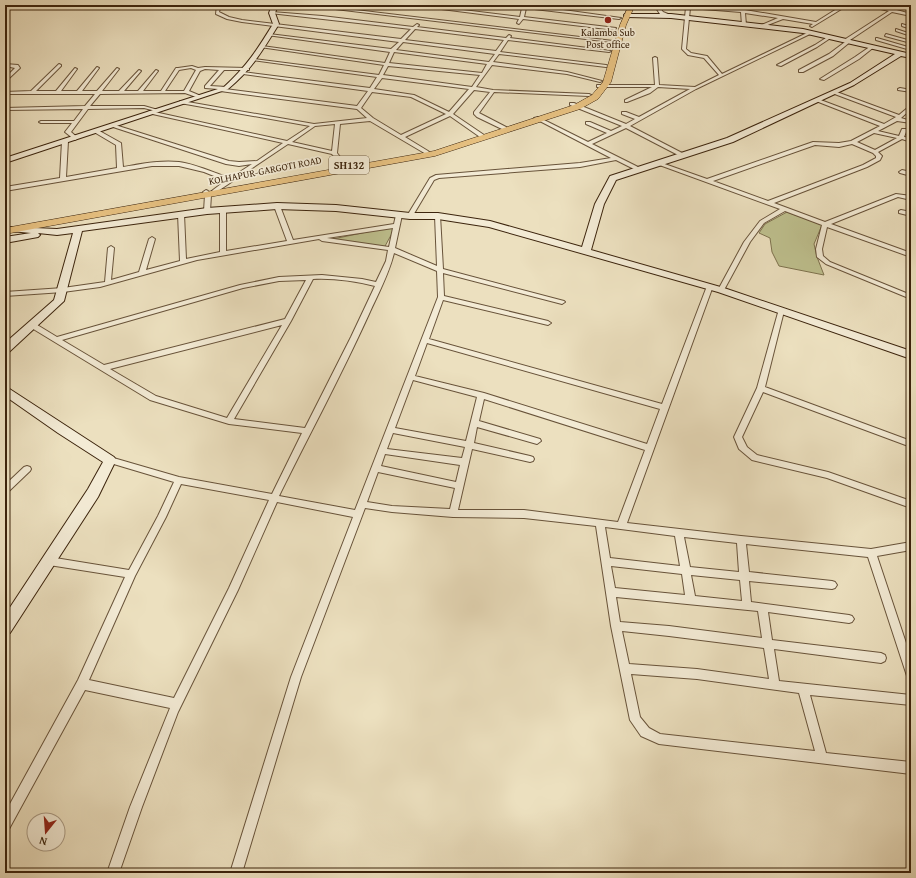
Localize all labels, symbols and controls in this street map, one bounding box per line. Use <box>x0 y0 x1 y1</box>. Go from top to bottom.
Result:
marker: Kalamba Sub Post office <box>603 15 613 25</box>
place label: Kalamba Sub Post office <box>581 25 635 52</box>
street label: KOLHAPUR-GARGOTI ROAD <box>207 152 323 189</box>
road number: SH132 <box>329 156 369 174</box>
north arrow <box>26 812 66 852</box>
text: N <box>37 833 49 850</box>

